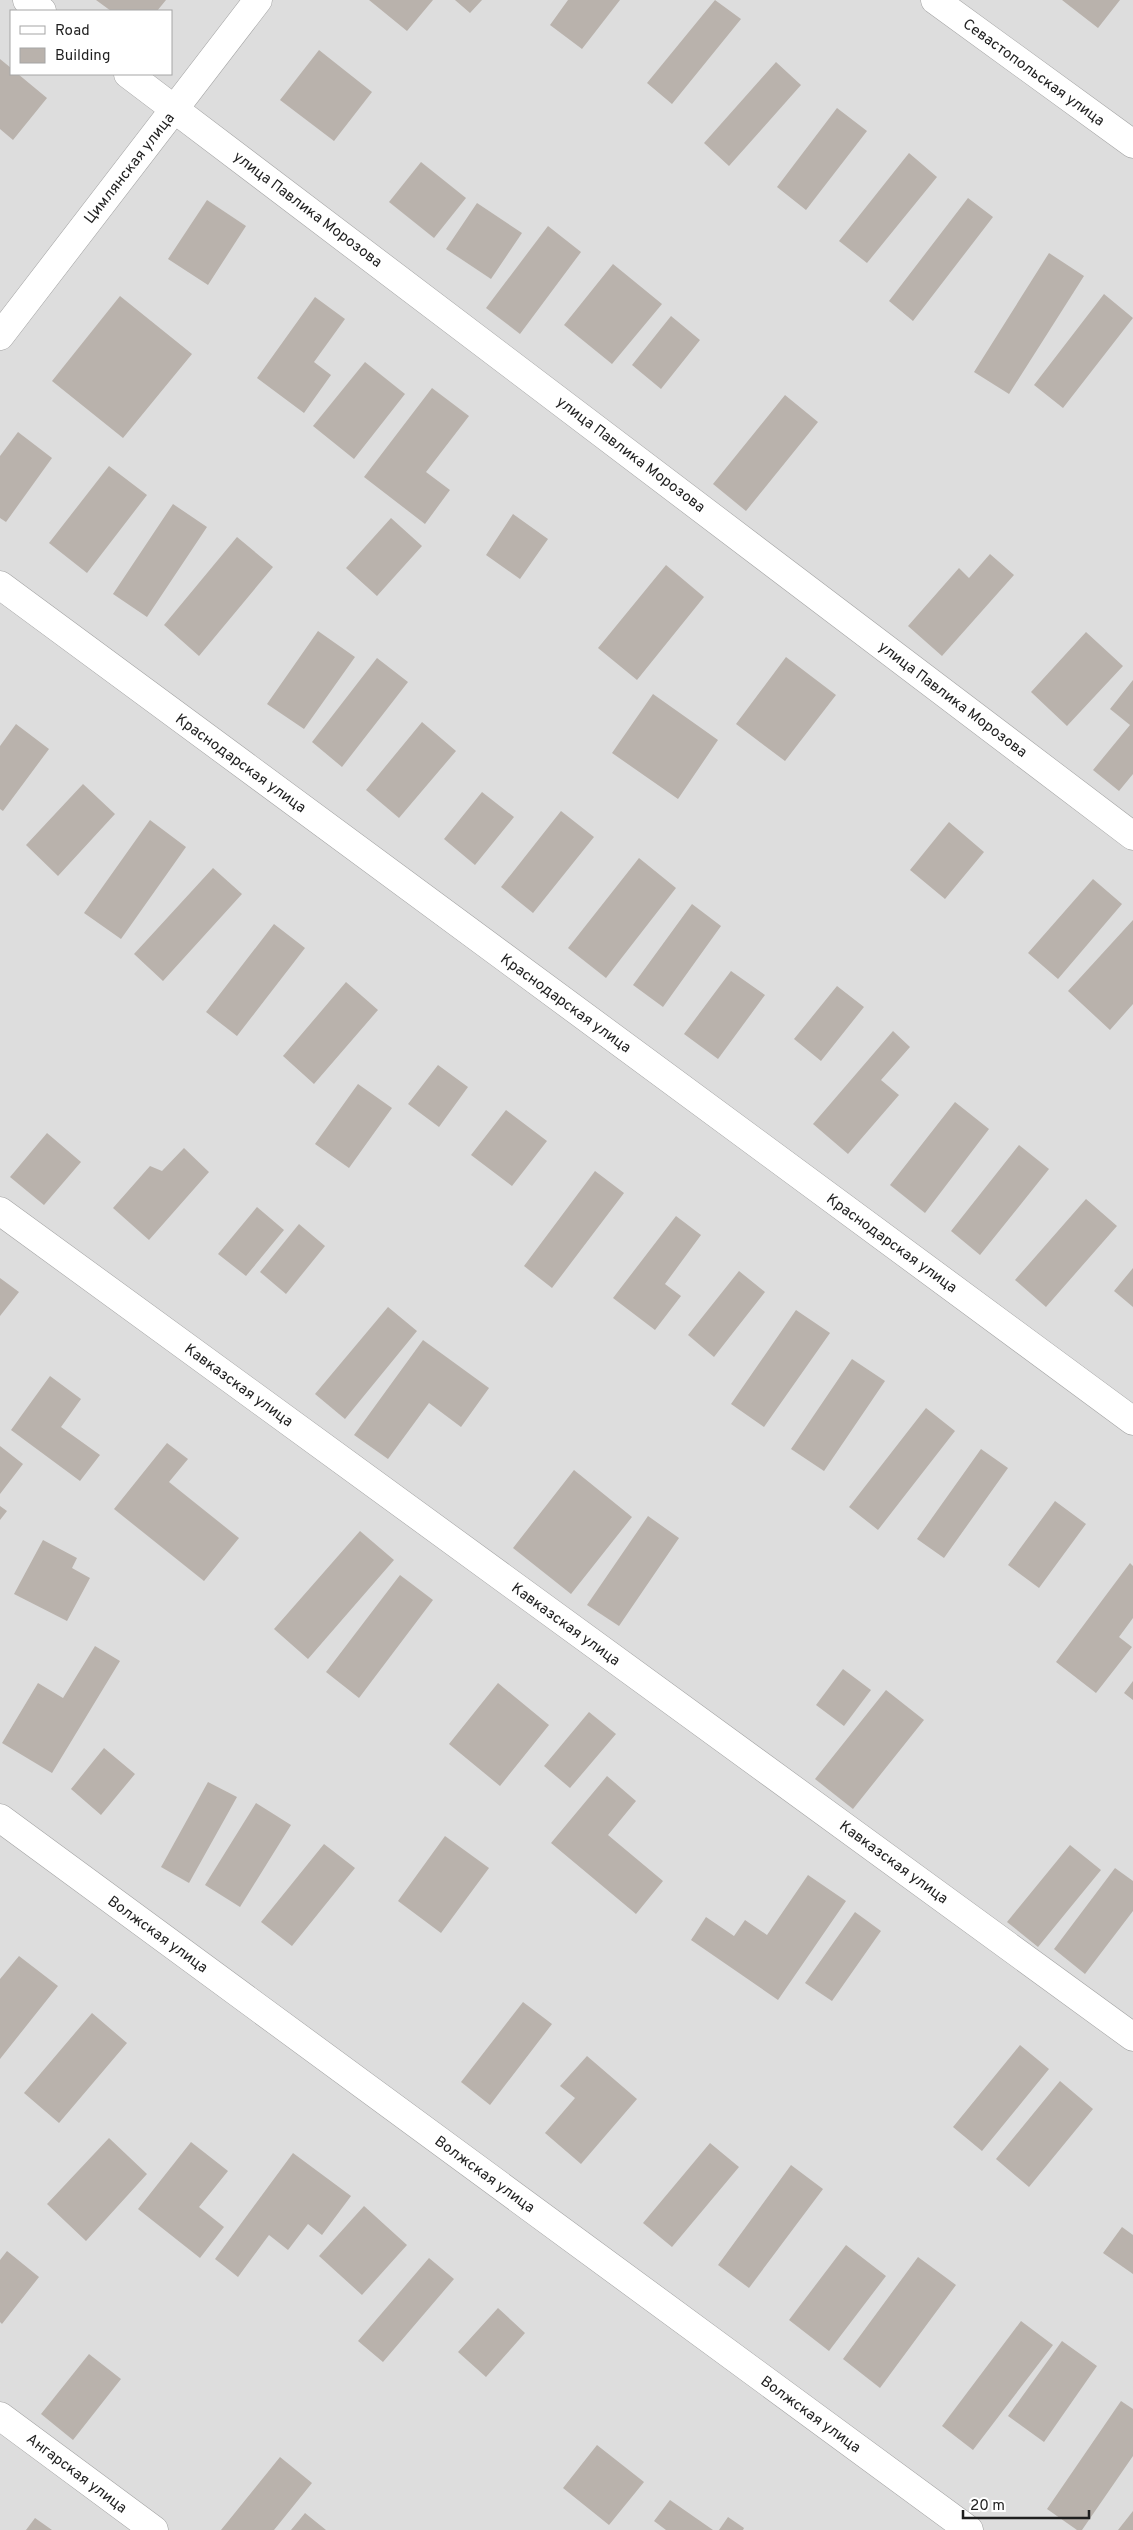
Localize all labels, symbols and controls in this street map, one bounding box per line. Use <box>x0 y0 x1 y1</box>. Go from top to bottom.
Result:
legend <box>10 10 172 75</box>
street label: Севастопольская улица <box>958 15 1108 131</box>
text: Road <box>55 22 90 41</box>
text: Building <box>55 47 110 66</box>
street label: Цимлянская улица <box>81 110 179 228</box>
street label: улица Павлика Морозова <box>229 148 385 272</box>
street label: улица Павлика Морозова <box>552 393 708 517</box>
street label: улица Павлика Морозова <box>874 638 1030 762</box>
street label: Краснодарская улица <box>171 710 309 818</box>
street label: Краснодарская улица <box>496 950 634 1058</box>
street label: Краснодарская улица <box>822 1190 960 1298</box>
street label: Кавказская улица <box>180 1340 296 1432</box>
street label: Кавказская улица <box>507 1579 623 1671</box>
street label: Кавказская улица <box>835 1817 951 1909</box>
street label: Волжская улица <box>103 1892 211 1978</box>
street label: Волжская улица <box>430 2132 538 2218</box>
street label: Волжская улица <box>756 2372 864 2458</box>
street label: Ангарская улица <box>22 2430 130 2518</box>
scale bar <box>963 2488 1089 2520</box>
text: 20 m <box>970 2497 1005 2516</box>

